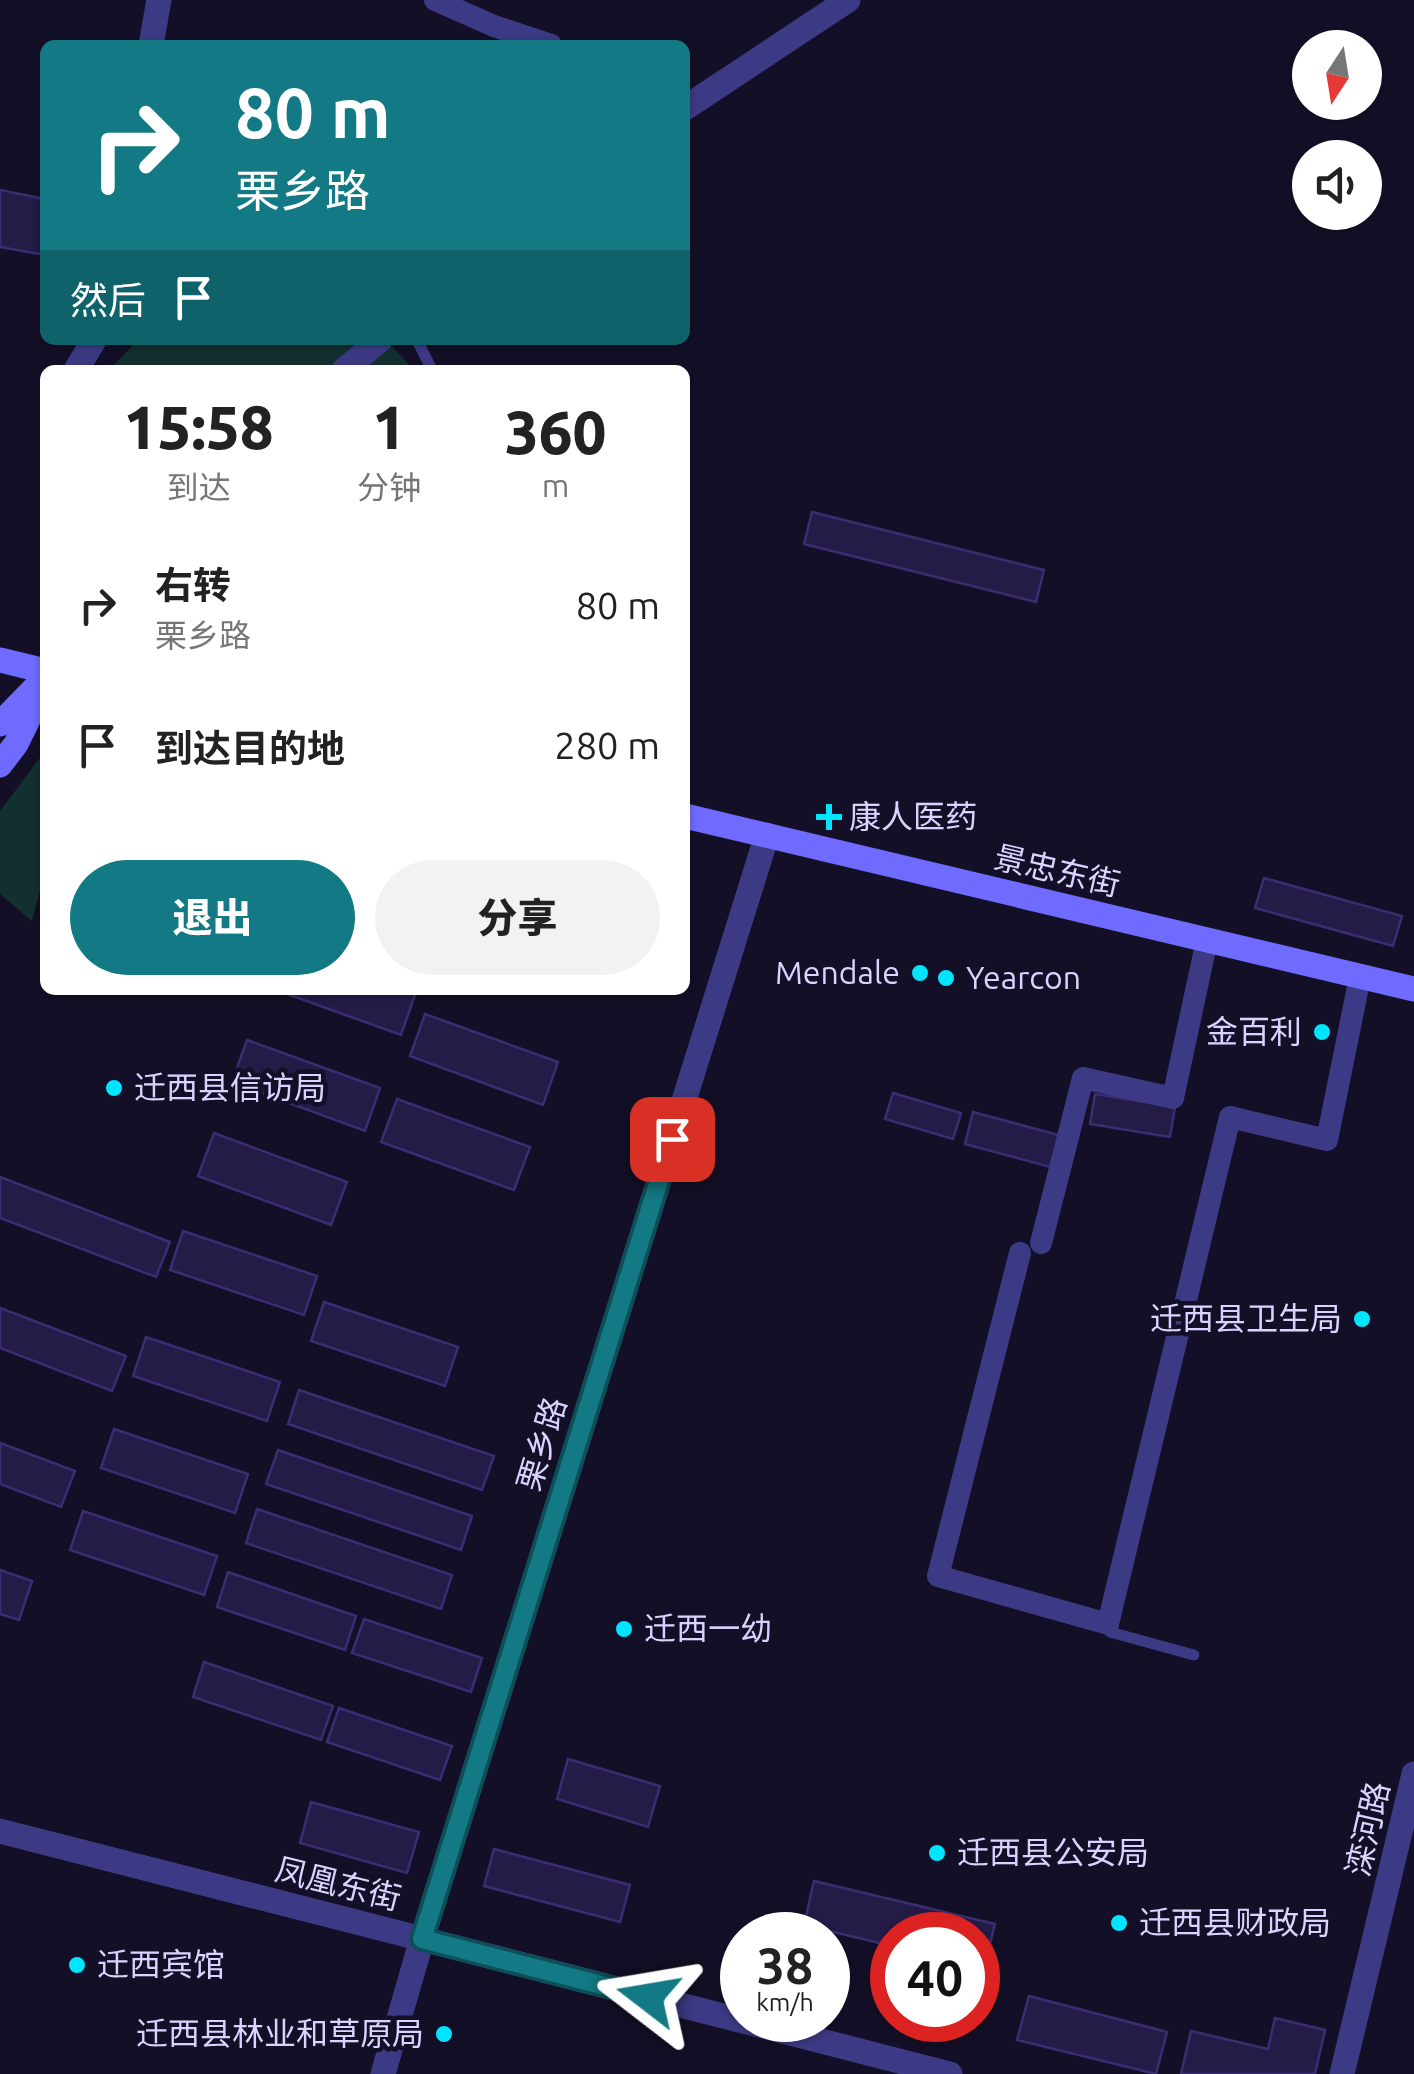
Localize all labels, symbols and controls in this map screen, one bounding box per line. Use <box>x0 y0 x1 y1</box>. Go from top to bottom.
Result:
north arrow <box>1292 30 1382 120</box>
map controls <box>1292 30 1382 230</box>
text: 80 m <box>235 73 391 151</box>
icon: right <box>70 80 200 210</box>
button: sound <box>1292 140 1382 230</box>
text: 栗乡路 <box>235 165 370 216</box>
icon: arrive <box>166 270 221 325</box>
text: 然后 <box>70 279 146 321</box>
text: 15:58 <box>124 393 274 460</box>
text: 1 <box>372 393 406 460</box>
text: 360 <box>505 398 606 465</box>
text: m <box>542 467 569 503</box>
text: 到达 <box>167 469 231 505</box>
text: 分钟 <box>357 469 421 505</box>
text: 右转 <box>155 564 231 606</box>
icon: right <box>70 578 125 633</box>
text: 80 m <box>576 584 660 626</box>
text: 栗乡路 <box>155 617 251 653</box>
icon: arrive <box>70 718 125 773</box>
text: 280 m <box>554 724 660 766</box>
text: 到达目的地 <box>155 727 345 769</box>
place label: 康人医药 <box>849 798 977 834</box>
marker: 康人医药 <box>818 806 840 828</box>
street label: 景忠东街 <box>991 838 1124 902</box>
button: 退出 <box>70 860 355 975</box>
button: 分享 <box>375 860 660 975</box>
place label: Mendale <box>775 954 900 990</box>
place label: Yearcon <box>966 959 1081 995</box>
marker: Mendale <box>909 962 931 984</box>
marker: Yearcon <box>935 967 957 989</box>
place label: 金百利 <box>1206 1013 1302 1049</box>
marker: 金百利 <box>1311 1021 1333 1043</box>
place label: 迁西县信访局 <box>134 1069 326 1105</box>
marker: 迁西县信访局 <box>103 1077 125 1099</box>
pin <box>630 1097 715 1182</box>
icon: arrive <box>645 1112 700 1167</box>
place label: 迁西县卫生局 <box>1150 1300 1342 1336</box>
marker: 迁西县卫生局 <box>1351 1308 1373 1330</box>
street label: 栗乡路 <box>510 1393 572 1495</box>
place label: 迁西一幼 <box>644 1610 772 1646</box>
marker: 迁西一幼 <box>613 1618 635 1640</box>
street label: 滦河路 <box>1339 1778 1395 1880</box>
place label: 迁西县公安局 <box>957 1834 1149 1870</box>
marker: 迁西县公安局 <box>926 1842 948 1864</box>
street label: 凤凰东街 <box>272 1850 405 1916</box>
place label: 迁西县财政局 <box>1139 1904 1331 1940</box>
speed limit sign: 40 <box>870 1912 1000 2042</box>
marker: 迁西县财政局 <box>1108 1912 1130 1934</box>
text: 38 <box>757 1937 813 1993</box>
position arrow <box>596 1945 700 2049</box>
place label: 迁西宾馆 <box>97 1946 225 1982</box>
marker: 迁西宾馆 <box>66 1954 88 1976</box>
text: km/h <box>756 1988 814 2016</box>
place label: 迁西县林业和草原局 <box>136 2015 424 2051</box>
marker: 迁西县林业和草原局 <box>433 2023 455 2045</box>

